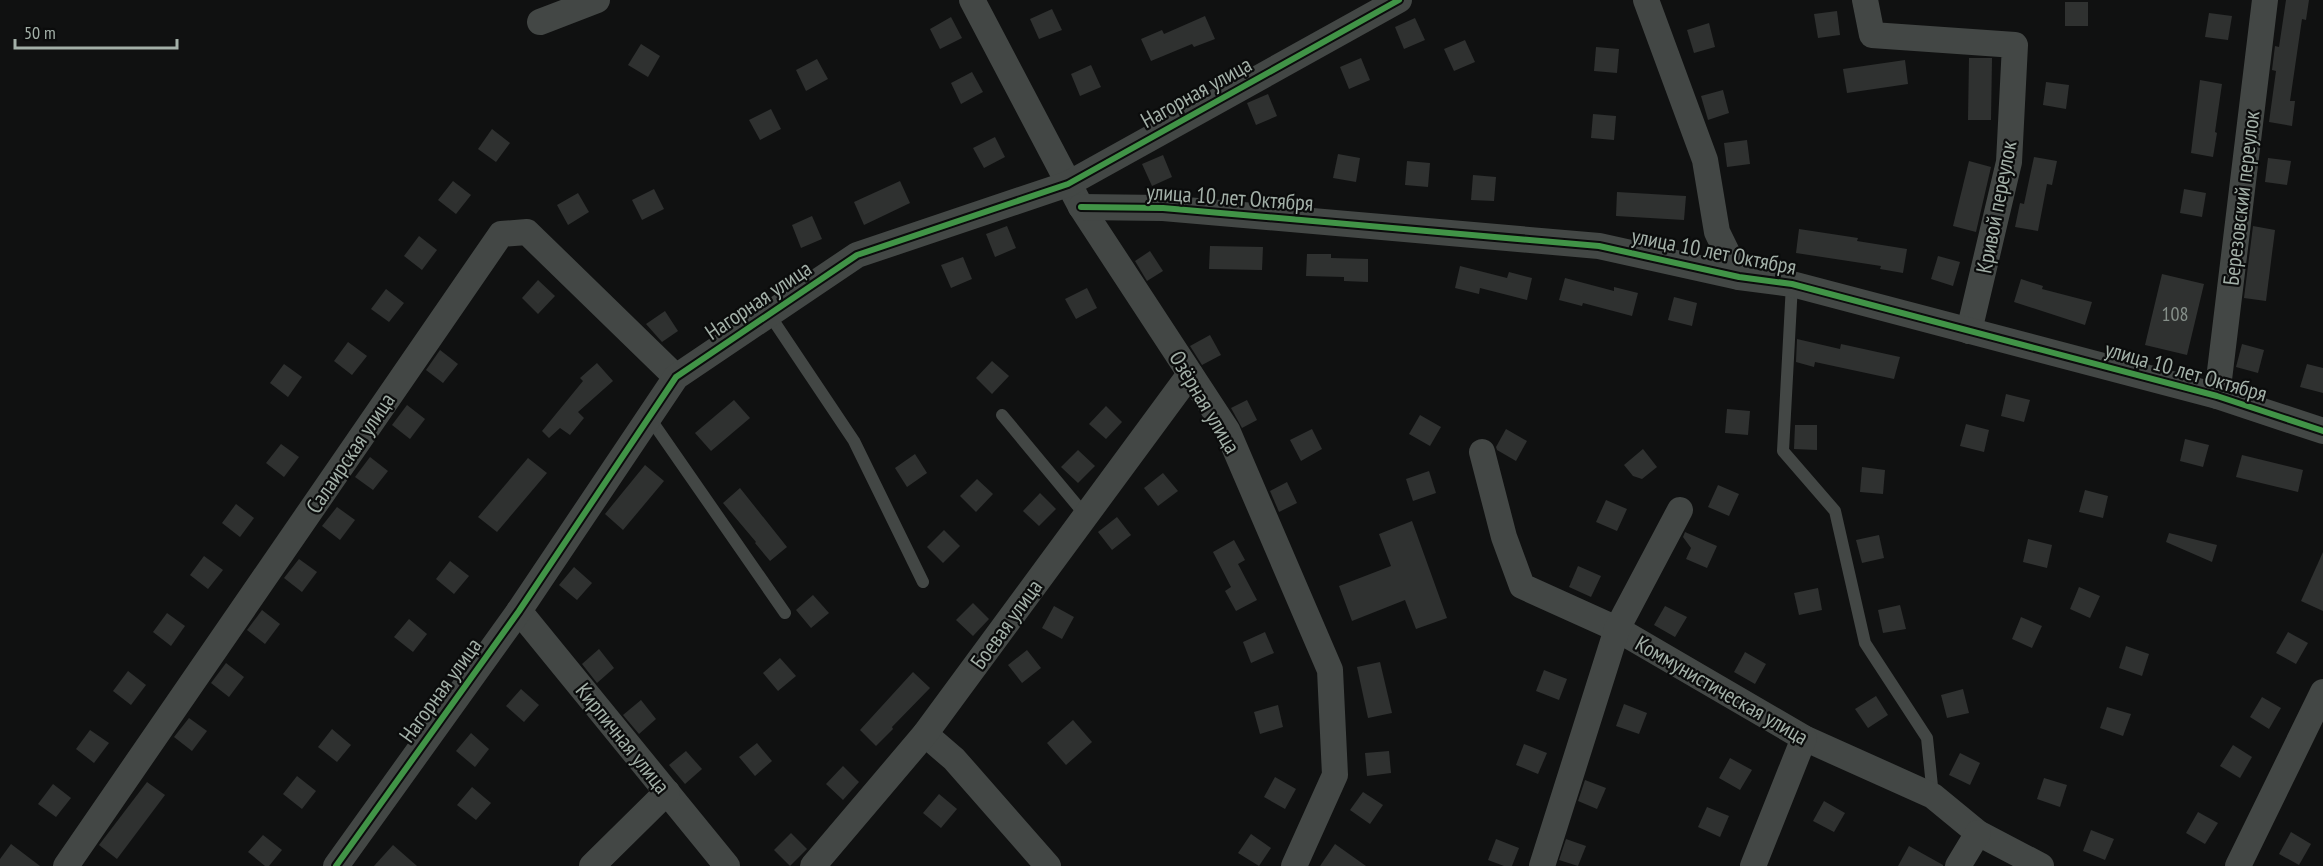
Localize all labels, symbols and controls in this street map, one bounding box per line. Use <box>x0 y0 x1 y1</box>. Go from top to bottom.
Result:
scale bar <box>15 12 177 50</box>
text: 50 m <box>24 21 56 44</box>
street label: Нагорная улица <box>1136 50 1256 134</box>
street label: Березовский переулок <box>2216 109 2266 287</box>
street label: Кривой переулок <box>1969 138 2023 276</box>
street label: улица 10 лет Октября <box>1146 177 1314 217</box>
street label: улица 10 лет Октября <box>1629 221 1799 281</box>
street label: Нагорная улица <box>699 254 817 346</box>
house number: 108 <box>2162 301 2189 327</box>
street label: улица 10 лет Октября <box>2102 335 2270 407</box>
street label: Озёрная улица <box>1163 346 1247 458</box>
street label: Салаирская улица <box>299 387 401 519</box>
street label: Боевая улица <box>964 574 1048 674</box>
street label: Коммунистическая улица <box>1631 629 1813 751</box>
street label: Нагорная улица <box>393 632 487 748</box>
street label: Кирпичная улица <box>570 677 676 799</box>

